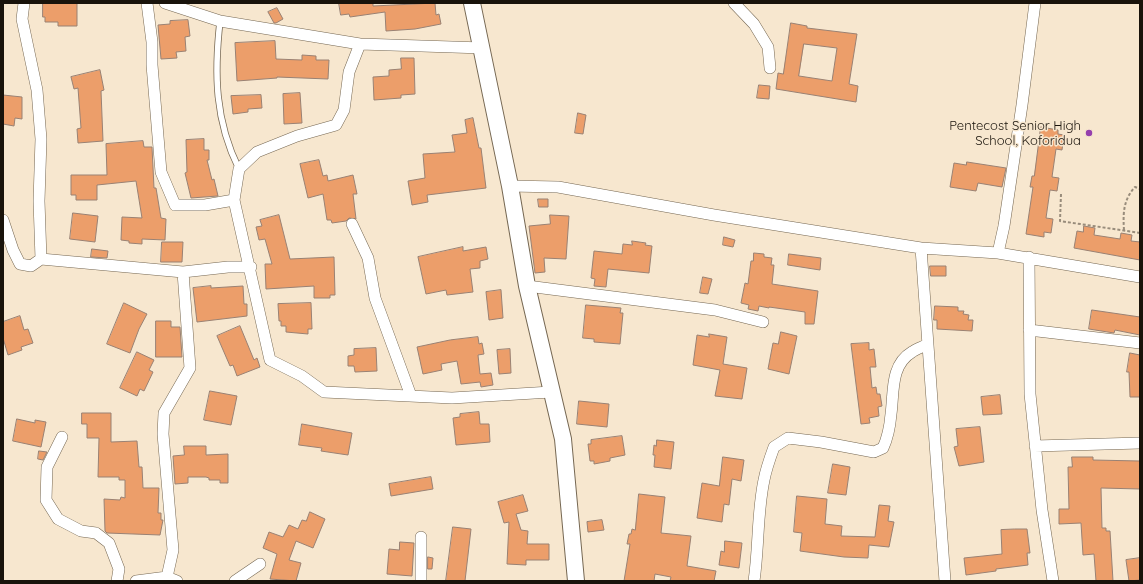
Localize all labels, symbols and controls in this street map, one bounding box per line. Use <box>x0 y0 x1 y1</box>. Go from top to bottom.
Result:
place label: Pentecost Senior High School, Koforidua <box>949 118 1081 149</box>
marker: Pentecost Senior High School, Koforidua <box>1084 128 1094 138</box>

